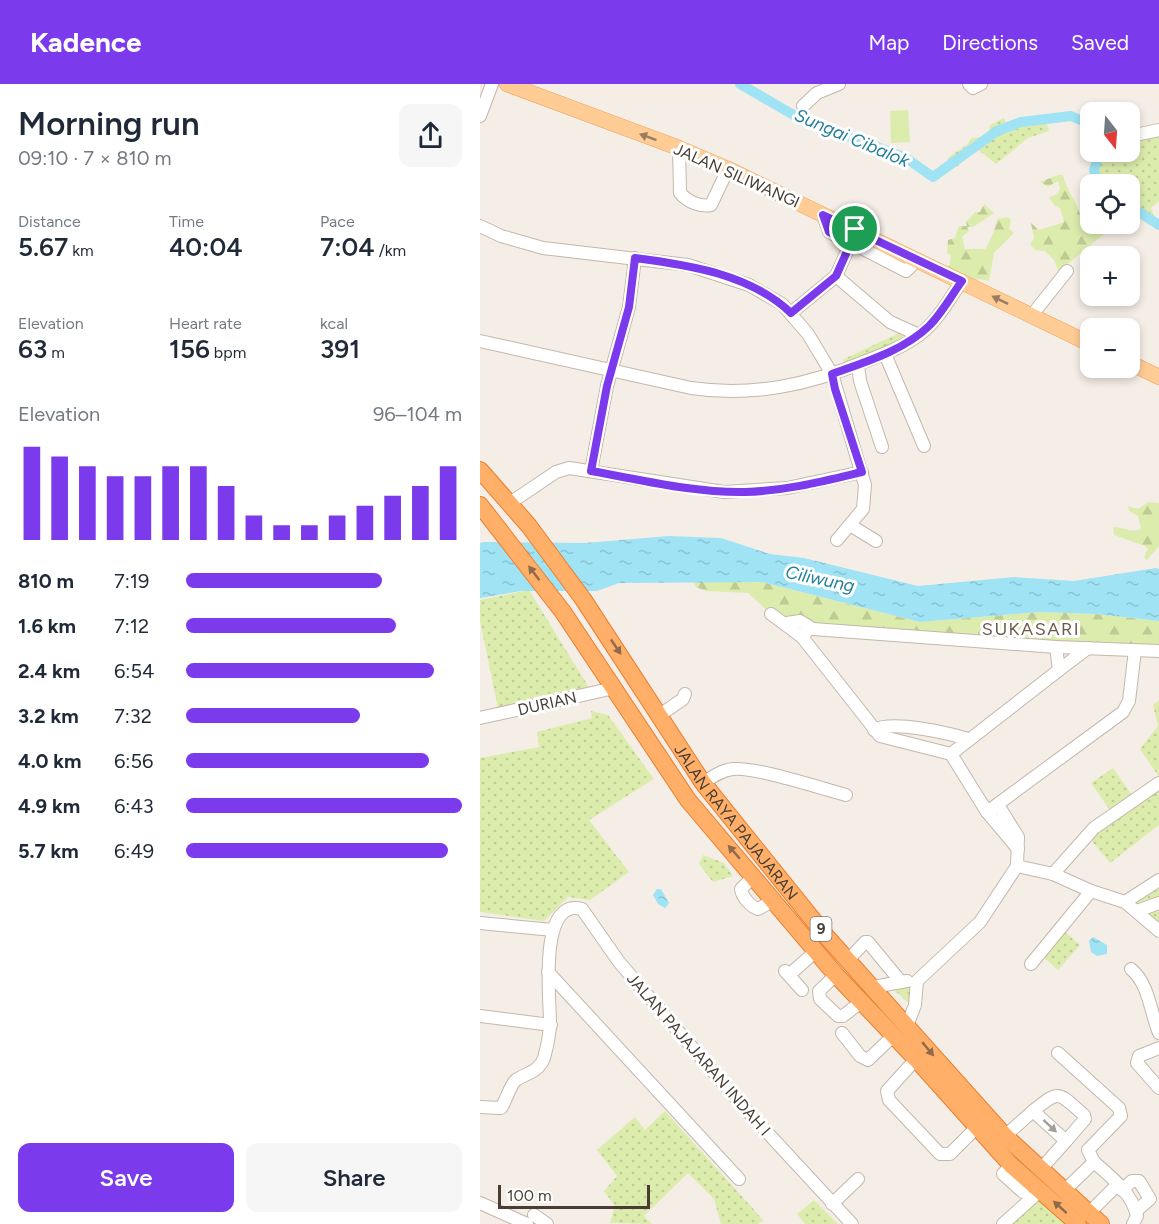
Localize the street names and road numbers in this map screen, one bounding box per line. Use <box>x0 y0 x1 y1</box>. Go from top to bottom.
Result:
street label: JALAN SILIWANGI <box>671 139 803 212</box>
street label: DURIAN <box>516 687 578 719</box>
street label: JALAN RAYA PAJAJARAN <box>670 741 802 904</box>
road number: 9 <box>810 917 832 941</box>
street label: JALAN PAJAJARAN INDAH I <box>623 969 774 1139</box>

